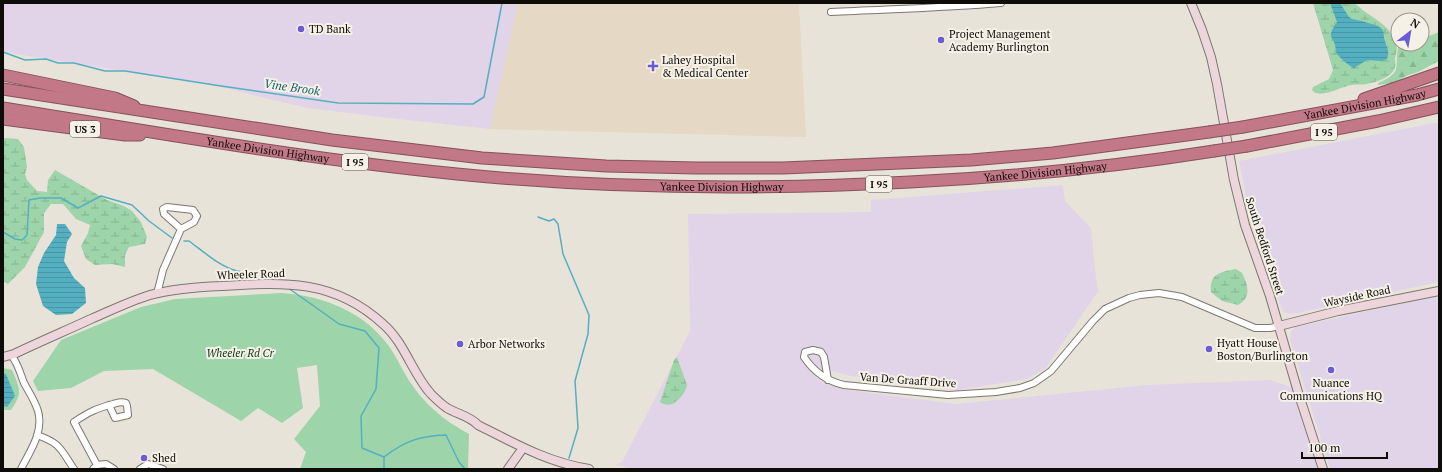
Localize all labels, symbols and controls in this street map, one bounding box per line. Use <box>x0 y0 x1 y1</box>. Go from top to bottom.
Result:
north arrow <box>1390 12 1430 52</box>
text: N <box>1408 15 1423 32</box>
place label: TD Bank <box>309 22 351 36</box>
marker: TD Bank <box>296 24 306 34</box>
place label: Project Management Academy Burlington <box>949 27 1051 54</box>
marker: Project Management Academy Burlington <box>936 35 946 45</box>
place label: Lahey Hospital & Medical Center <box>662 53 749 80</box>
marker: Lahey Hospital & Medical Center <box>647 60 659 72</box>
water label: Vine Brook <box>263 76 321 98</box>
street label: Yankee Division Highway <box>1303 86 1428 123</box>
road number: US 3 <box>70 121 100 137</box>
road number: I 95 <box>1311 124 1337 140</box>
street label: Yankee Division Highway <box>205 134 330 166</box>
road number: I 95 <box>342 154 368 170</box>
street label: Yankee Division Highway <box>983 159 1108 184</box>
road number: I 95 <box>866 176 892 192</box>
street label: Yankee Division Highway <box>660 179 784 194</box>
street label: South Bedford Street <box>1243 195 1287 297</box>
street label: Wheeler Road <box>217 266 285 282</box>
street label: Wayside Road <box>1322 282 1392 310</box>
place label: Hyatt House Boston/Burlington <box>1217 336 1309 363</box>
place label: Arbor Networks <box>468 337 545 351</box>
marker: Arbor Networks <box>455 339 465 349</box>
marker: Hyatt House Boston/Burlington <box>1204 344 1214 354</box>
park label: Wheeler Rd Cr <box>206 346 275 360</box>
marker: Nuance Communications HQ <box>1326 365 1336 375</box>
street label: Van De Graaff Drive <box>859 370 957 390</box>
place label: Nuance Communications HQ <box>1280 376 1383 403</box>
scale bar <box>1302 434 1387 460</box>
text: 100 m <box>1308 440 1341 455</box>
place label: Shed <box>152 451 176 465</box>
marker: Shed <box>139 453 149 463</box>

